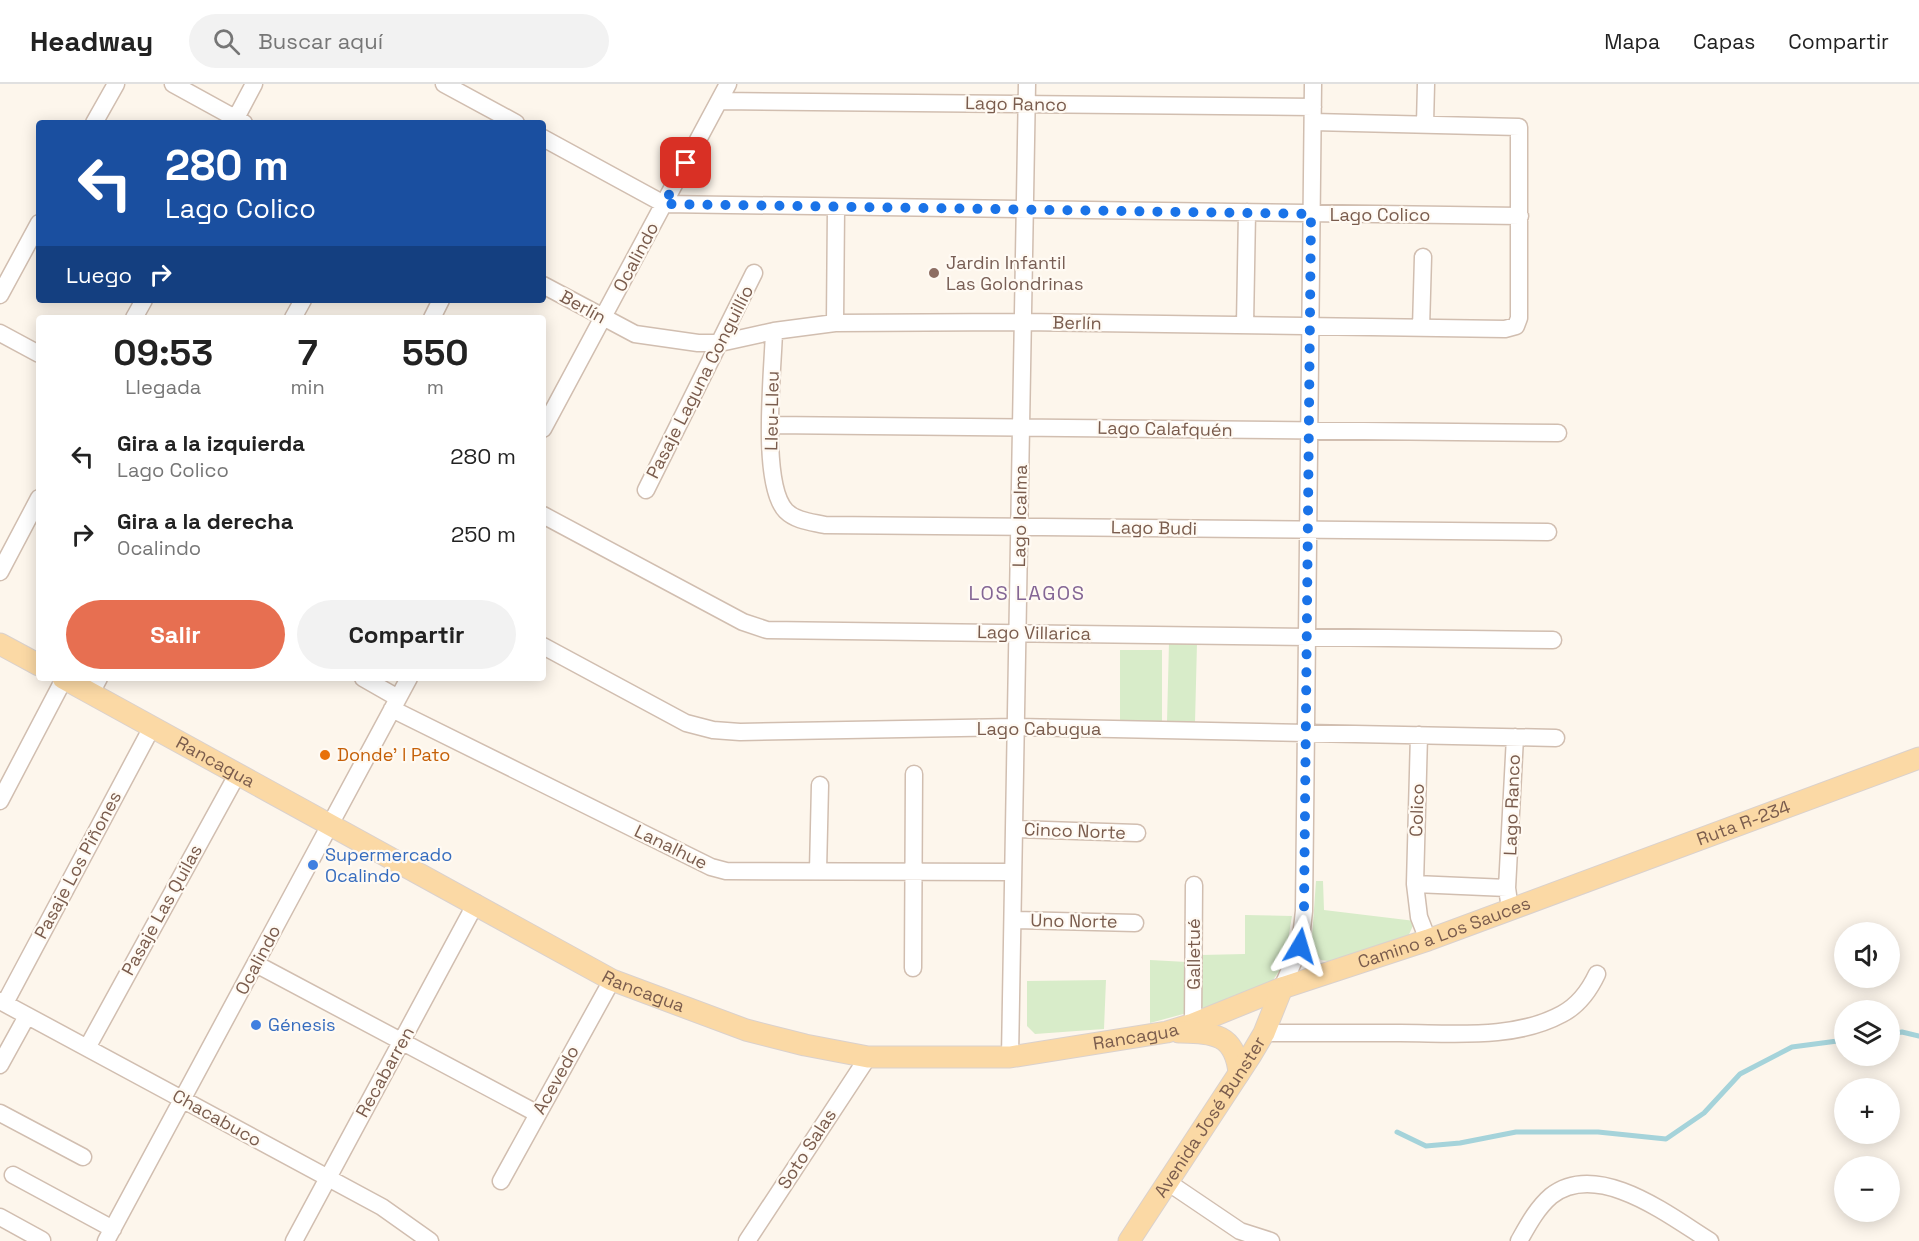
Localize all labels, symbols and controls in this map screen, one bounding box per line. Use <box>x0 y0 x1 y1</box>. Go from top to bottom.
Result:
search box <box>189 14 609 68</box>
text: Headway <box>30 23 153 59</box>
icon: search <box>210 25 243 58</box>
text: Buscar aquí <box>258 27 383 55</box>
text: Mapa <box>1604 28 1660 55</box>
text: Capas <box>1693 28 1755 55</box>
text: Compartir <box>1788 28 1889 55</box>
street label: Lago Ranco <box>965 91 1067 116</box>
pin <box>660 137 711 188</box>
text: 280 m <box>165 139 289 192</box>
icon: left <box>66 144 144 222</box>
icon: arrive <box>669 146 702 179</box>
text: Lago Colico <box>165 191 316 226</box>
street label: Lago Colico <box>1330 203 1430 226</box>
street label: Ocalindo <box>608 218 663 296</box>
place label: Jardin Infantil Las Golondrinas <box>946 251 1083 295</box>
icon: right <box>144 258 177 291</box>
text: Luego <box>66 261 132 289</box>
marker: Jardin Infantil Las Golondrinas <box>927 266 941 280</box>
street label: Pasaje Laguna Conguillío <box>641 281 758 482</box>
street label: Berlín <box>556 285 610 329</box>
street label: Berlín <box>1052 311 1102 334</box>
text: 09:53 <box>113 330 213 376</box>
text: 7 <box>298 330 318 376</box>
text: 550 <box>402 330 469 376</box>
street label: Lleu-Lleu <box>759 371 784 451</box>
text: Llegada <box>125 374 201 400</box>
text: min <box>290 374 325 400</box>
text: m <box>427 374 444 400</box>
street label: Lago Calafquén <box>1097 416 1233 441</box>
text: Gira a la izquierda <box>117 429 305 457</box>
icon: left <box>66 440 99 473</box>
text: 280 m <box>450 442 516 470</box>
text: Lago Colico <box>117 457 229 483</box>
street label: Lago Icalma <box>1007 464 1032 568</box>
text: Gira a la derecha <box>117 507 294 535</box>
street label: Lago Budi <box>1111 515 1197 540</box>
icon: right <box>66 518 99 551</box>
text: 250 m <box>451 520 516 548</box>
text: Ocalindo <box>117 535 201 561</box>
district label: LOS LAGOS <box>969 580 1085 606</box>
button: Salir <box>66 600 285 669</box>
button: Compartir <box>297 600 516 669</box>
street label: Lago Villarica <box>977 620 1091 645</box>
street label: Lago Cabugua <box>977 717 1101 740</box>
street label: Rancagua <box>172 730 259 792</box>
place label: Donde' l Pato <box>337 743 450 766</box>
marker: Donde' l Pato <box>318 748 332 762</box>
street label: Lago Ranco <box>1498 754 1525 856</box>
street label: Colico <box>1404 783 1429 837</box>
street label: Pasaje Los Piñones <box>29 787 126 943</box>
street label: Ruta R-234 <box>1693 795 1793 850</box>
street label: Cinco Norte <box>1024 817 1126 844</box>
street label: Lanalhue <box>631 819 712 874</box>
street label: Pasaje Las Quilas <box>116 840 207 979</box>
place label: Supermercado Ocalindo <box>325 843 452 887</box>
marker: Supermercado Ocalindo <box>306 858 320 872</box>
street label: Camino a Los Sauces <box>1355 891 1533 973</box>
street label: Uno Norte <box>1030 908 1118 933</box>
position arrow <box>1268 914 1332 978</box>
street label: Galletué <box>1182 918 1205 990</box>
street label: Ocalindo <box>230 921 285 999</box>
map controls <box>1834 922 1900 1222</box>
button: sound <box>1834 922 1900 988</box>
street label: Rancagua <box>598 965 688 1017</box>
button: layers <box>1834 1000 1900 1066</box>
place label: Génesis <box>268 1013 336 1036</box>
street label: Rancagua <box>1091 1017 1181 1055</box>
marker: Génesis <box>249 1018 263 1032</box>
street label: Recabarren <box>350 1022 419 1121</box>
street label: Avenida José Bunster <box>1149 1032 1271 1202</box>
street label: Acevedo <box>527 1041 584 1118</box>
button: + <box>1834 1078 1900 1144</box>
street label: Chacabuco <box>169 1084 266 1151</box>
street label: Soto Salas <box>772 1104 841 1193</box>
button: − <box>1834 1156 1900 1222</box>

